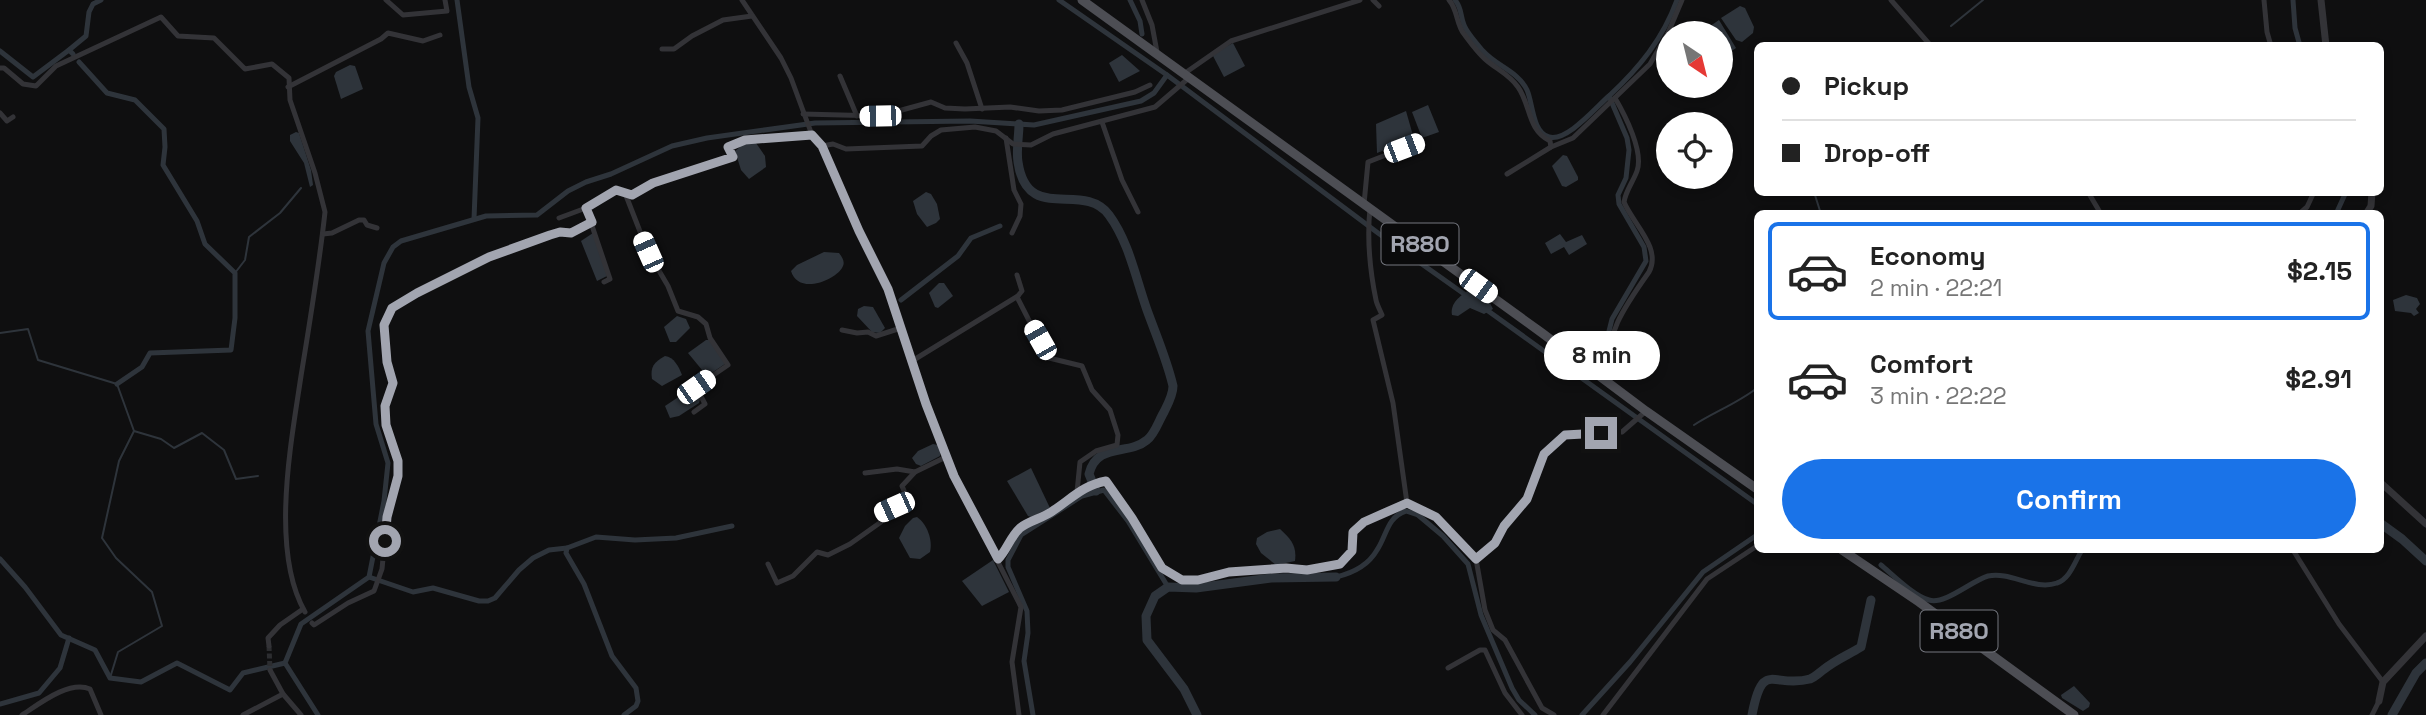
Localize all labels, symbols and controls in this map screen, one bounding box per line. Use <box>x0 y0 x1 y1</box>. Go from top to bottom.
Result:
north arrow <box>1656 21 1732 98</box>
map controls <box>1656 21 1733 189</box>
text: Pickup <box>1824 69 1909 103</box>
car <box>859 105 902 127</box>
button: locate <box>1656 112 1733 189</box>
car <box>1381 131 1428 165</box>
text: Drop-off <box>1824 136 1930 170</box>
road number: R880 <box>1382 224 1458 264</box>
car <box>630 229 667 275</box>
text: Economy <box>1870 239 1986 273</box>
icon: car <box>1786 240 1849 303</box>
text: $2.15 <box>2287 254 2352 288</box>
car <box>1455 265 1502 307</box>
text: 2 min · 22:21 <box>1870 273 2002 303</box>
car <box>1021 317 1060 363</box>
callout: 8 min <box>1543 332 1659 380</box>
text: 8 min <box>1572 340 1632 370</box>
text: Comfort <box>1870 347 1973 381</box>
icon: car <box>1786 348 1849 411</box>
text: $2.91 <box>2285 362 2352 396</box>
car <box>673 366 720 408</box>
text: 3 min · 22:22 <box>1870 381 2007 411</box>
route end <box>1585 417 1617 449</box>
button: Confirm <box>1782 459 2356 539</box>
car <box>871 489 918 525</box>
route start <box>369 525 401 557</box>
road number: R880 <box>1920 610 1997 652</box>

